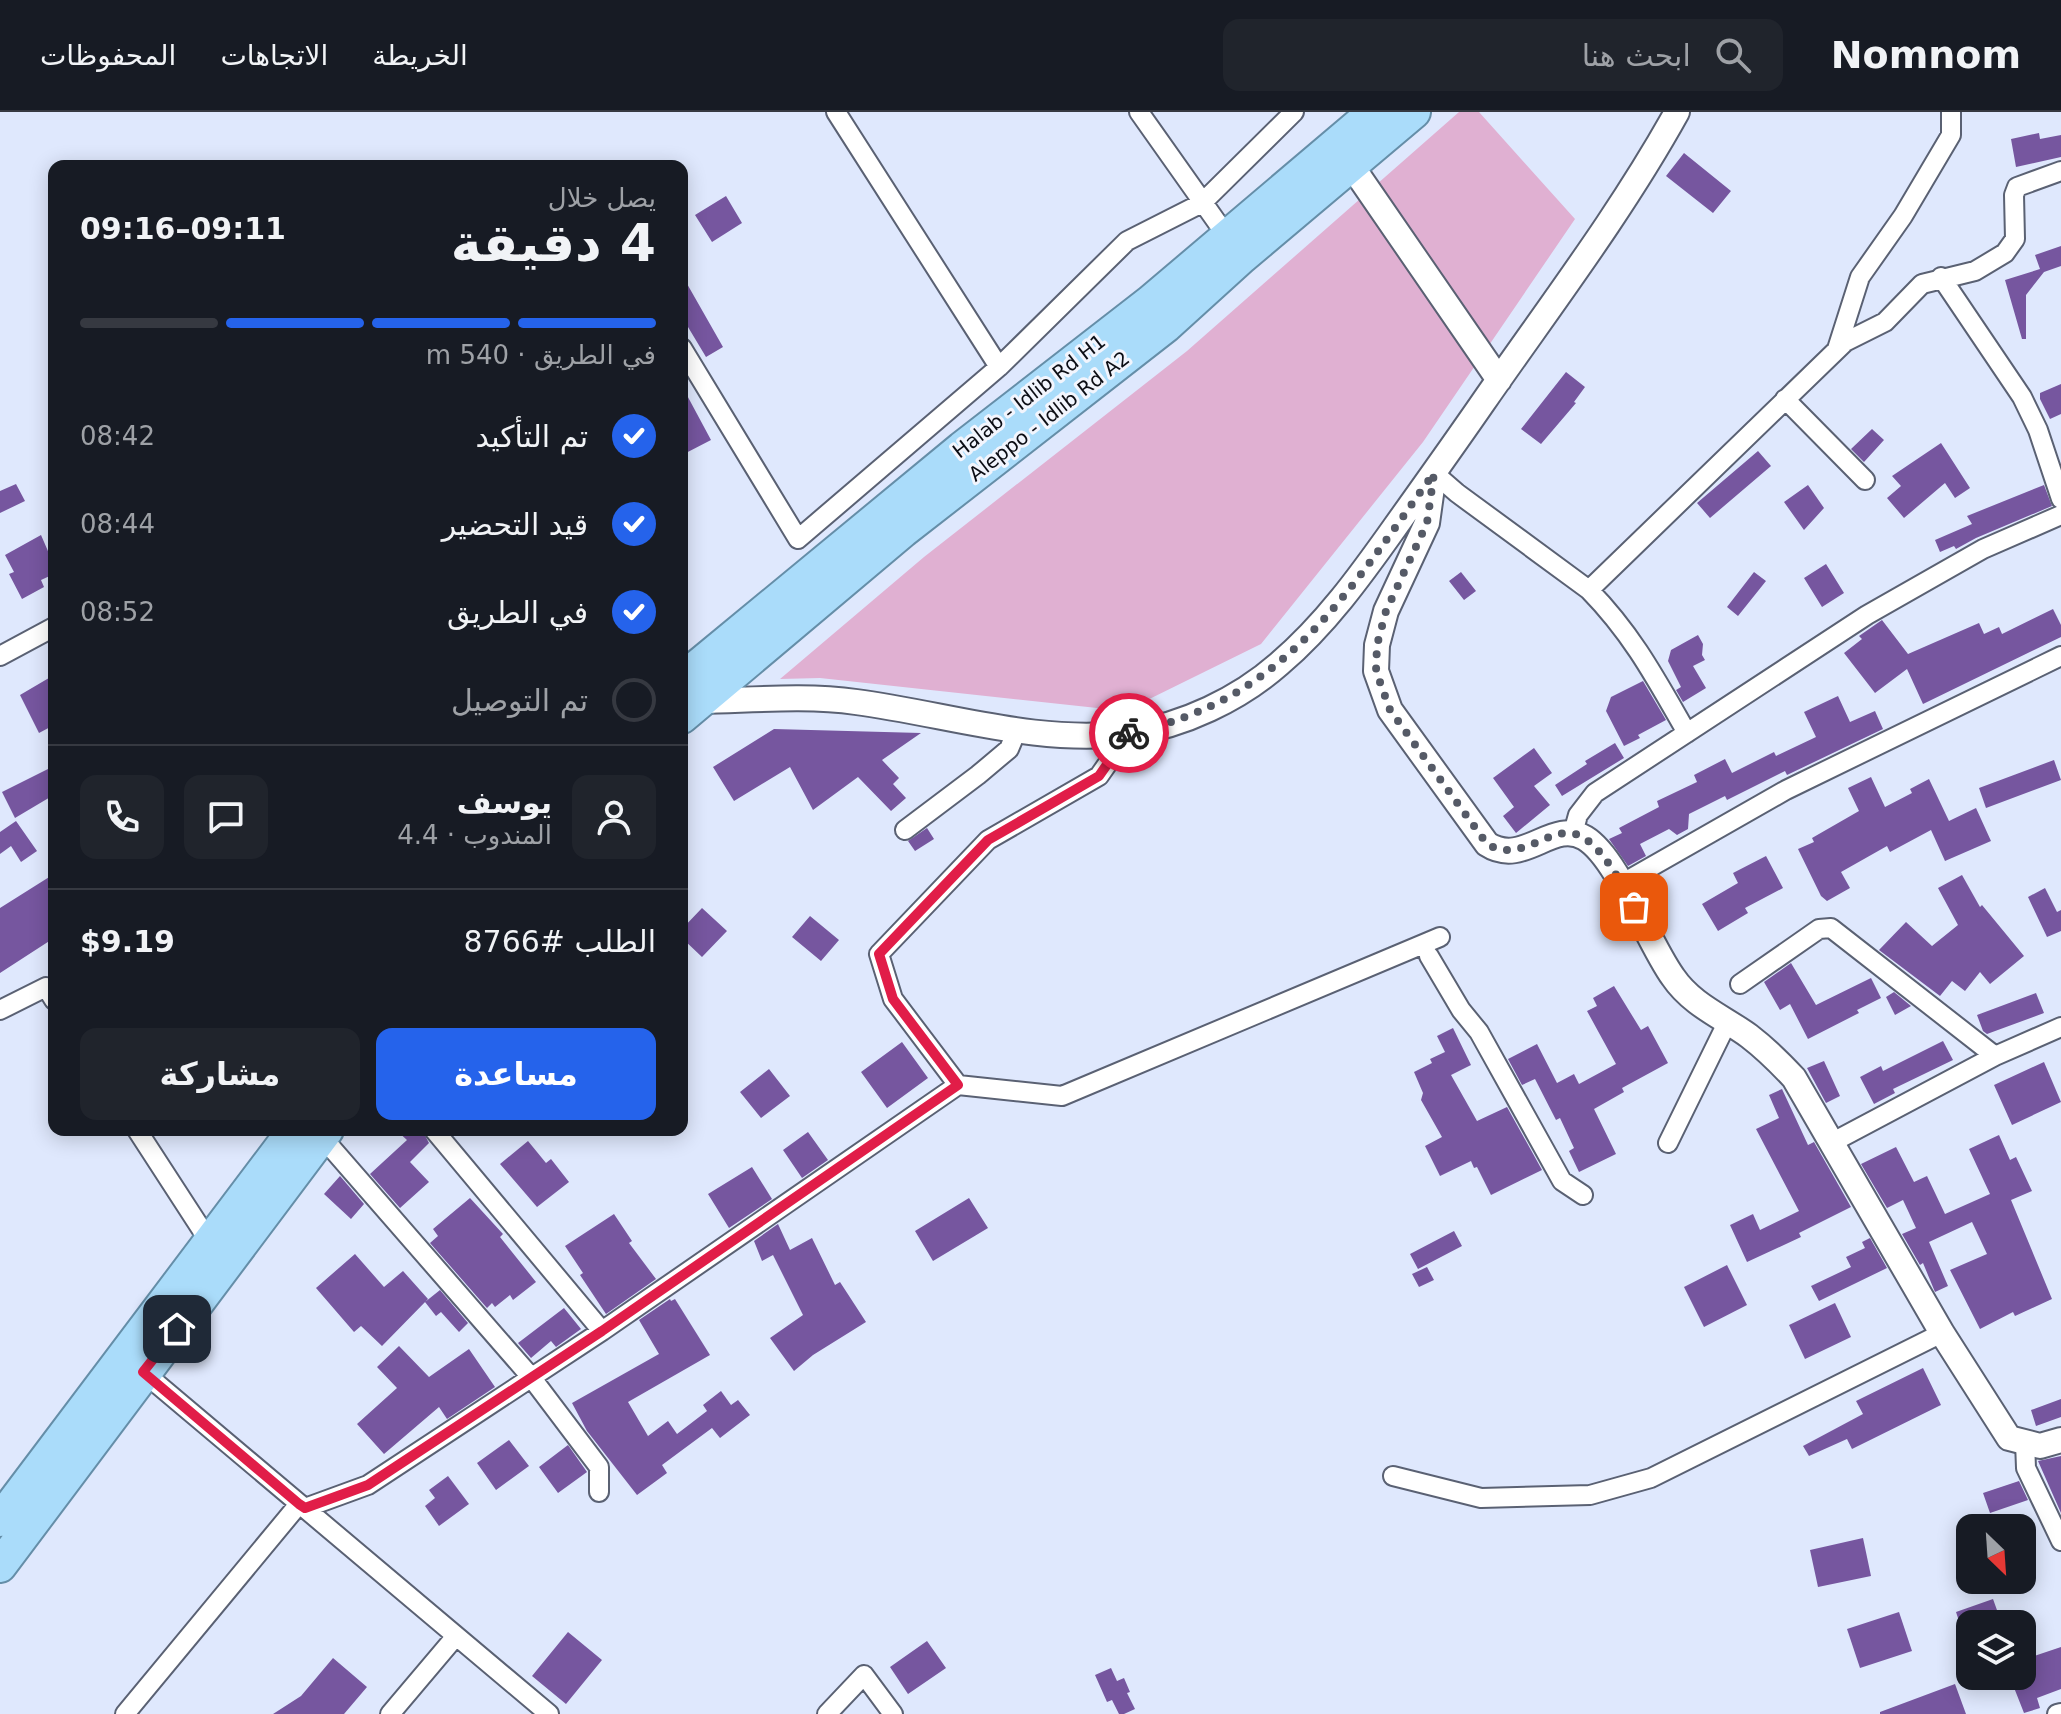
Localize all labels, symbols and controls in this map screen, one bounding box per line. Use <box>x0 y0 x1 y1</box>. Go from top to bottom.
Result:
search box <box>1223 19 1783 91</box>
icon: search <box>1711 33 1755 77</box>
text: Nomnom <box>1831 33 2021 77</box>
text: ابحث هنا <box>1582 38 1691 73</box>
text: المحفوظات <box>40 39 176 72</box>
text: الاتجاهات <box>220 39 328 72</box>
text: الخريطة <box>372 39 468 72</box>
text: يصل خلال <box>548 183 656 213</box>
text: 09:11–09:16 <box>80 211 286 246</box>
text: 4 دقيقة <box>451 213 656 273</box>
street label: Halab - Idlib Rd H1 <box>948 329 1110 463</box>
text: في الطريق · 540 m <box>426 340 656 370</box>
street label: Aleppo - Idlib Rd A2 <box>964 346 1134 486</box>
icon: check <box>612 414 656 458</box>
text: تم التأكيد <box>475 419 588 454</box>
text: 08:42 <box>80 421 155 451</box>
icon: check <box>612 502 656 546</box>
text: قيد التحضير <box>442 507 588 542</box>
text: 08:44 <box>80 509 155 539</box>
icon: check <box>612 590 656 634</box>
text: في الطريق <box>447 595 588 630</box>
text: 08:52 <box>80 597 155 627</box>
text: تم التوصيل <box>451 683 588 718</box>
courier <box>1089 693 1169 773</box>
icon: bike <box>1107 711 1151 755</box>
button: phone <box>80 775 164 859</box>
button: chat <box>184 775 268 859</box>
button: person <box>572 775 656 859</box>
text: يوسف <box>457 785 552 820</box>
text: المندوب · 4.4 <box>397 820 552 850</box>
pin <box>1600 873 1668 941</box>
icon: bag <box>1612 885 1656 929</box>
text: $9.19 <box>80 924 175 959</box>
text: الطلب #8766 <box>463 924 656 959</box>
button: مشاركة <box>80 1028 360 1120</box>
button: مساعدة <box>376 1028 656 1120</box>
pin <box>143 1295 211 1363</box>
icon: home <box>155 1307 199 1351</box>
north arrow <box>1956 1514 2036 1594</box>
map controls <box>1956 1514 2036 1690</box>
button: layers <box>1956 1610 2036 1690</box>

